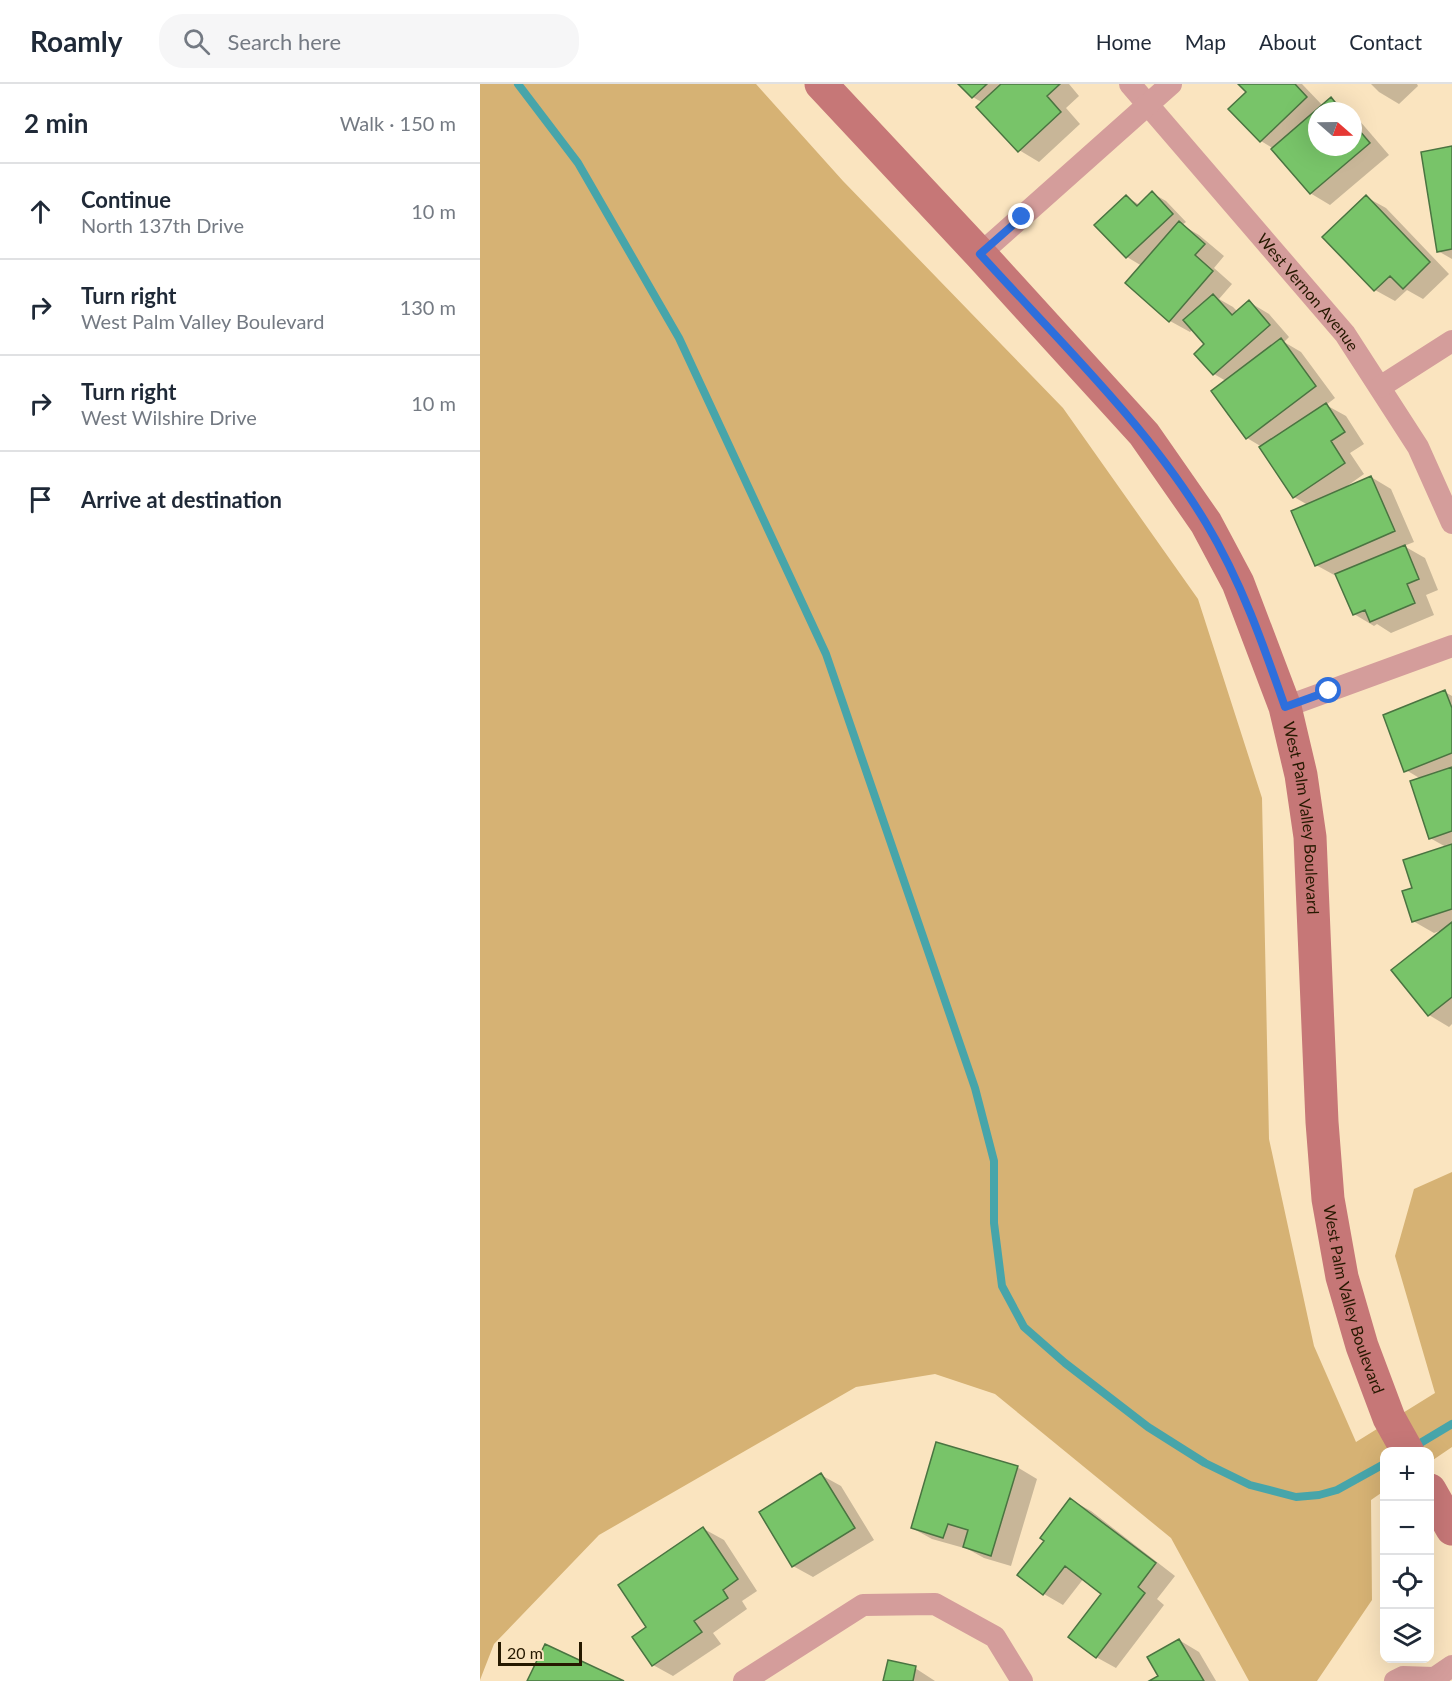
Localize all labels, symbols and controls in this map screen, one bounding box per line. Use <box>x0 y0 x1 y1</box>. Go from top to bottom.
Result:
search box <box>159 14 579 68</box>
text: Roamly <box>30 24 123 58</box>
icon: search <box>180 25 213 58</box>
text: Search here <box>228 28 341 55</box>
text: Home <box>1096 29 1152 54</box>
text: Map <box>1185 29 1226 54</box>
text: About <box>1259 29 1316 54</box>
text: Contact <box>1349 29 1422 54</box>
north arrow <box>1308 102 1362 156</box>
text: 2 min <box>24 107 88 139</box>
text: Walk · 150 m <box>340 111 456 135</box>
text: Continue <box>81 186 171 213</box>
icon: ahead <box>24 195 57 228</box>
text: 10 m <box>411 199 456 223</box>
route end <box>1008 203 1034 229</box>
text: North 137th Drive <box>81 213 244 237</box>
street label: West Vernon Avenue <box>1254 229 1363 354</box>
text: Turn right <box>81 282 176 309</box>
icon: right <box>24 291 57 324</box>
text: 130 m <box>400 295 456 319</box>
text: West Palm Valley Boulevard <box>81 309 324 333</box>
text: Turn right <box>81 378 176 405</box>
icon: right <box>24 387 57 420</box>
text: 10 m <box>411 391 456 415</box>
text: West Wilshire Drive <box>81 405 257 429</box>
icon: arrive <box>24 483 57 516</box>
text: Arrive at destination <box>81 486 282 513</box>
route start <box>1315 677 1341 703</box>
street label: West Palm Valley Boulevard <box>1280 719 1323 915</box>
street label: West Palm Valley Boulevard <box>1320 1203 1389 1396</box>
map controls <box>1380 1447 1434 1663</box>
button: + <box>1380 1447 1434 1501</box>
button: − <box>1380 1501 1434 1555</box>
button: locate <box>1380 1555 1434 1609</box>
button: layers <box>1380 1609 1434 1663</box>
scale bar <box>498 1639 582 1666</box>
text: 20 m <box>507 1643 543 1662</box>

